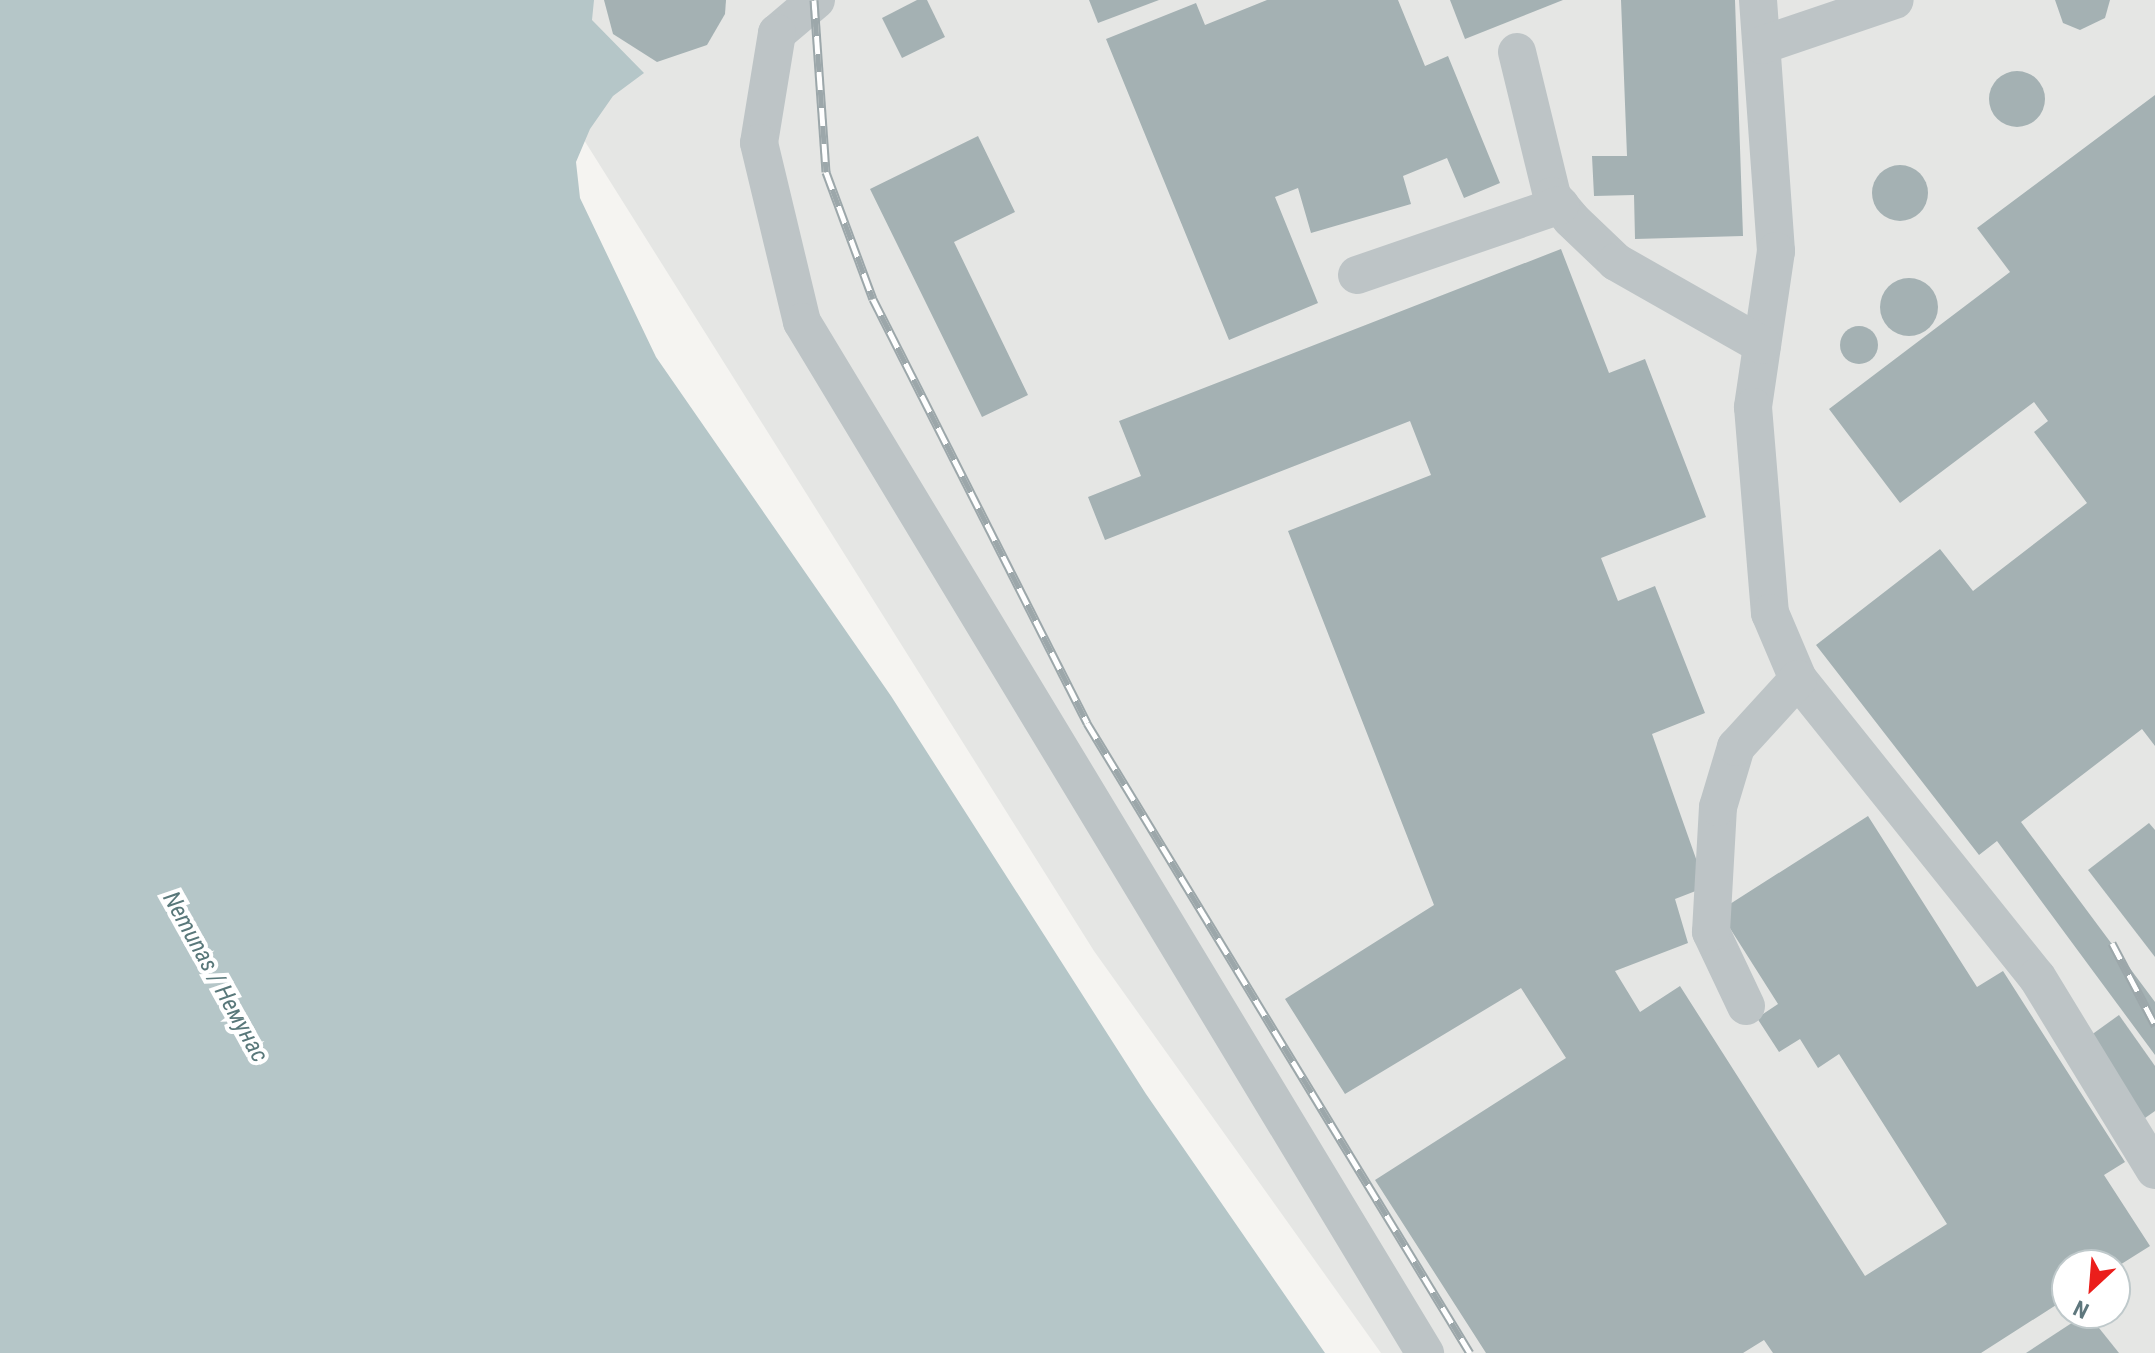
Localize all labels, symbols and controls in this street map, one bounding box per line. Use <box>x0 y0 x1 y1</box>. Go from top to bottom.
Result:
water label: Nemunas / Немунас <box>156 887 274 1067</box>
north arrow <box>2051 1249 2131 1329</box>
text: N <box>2070 1295 2093 1323</box>

